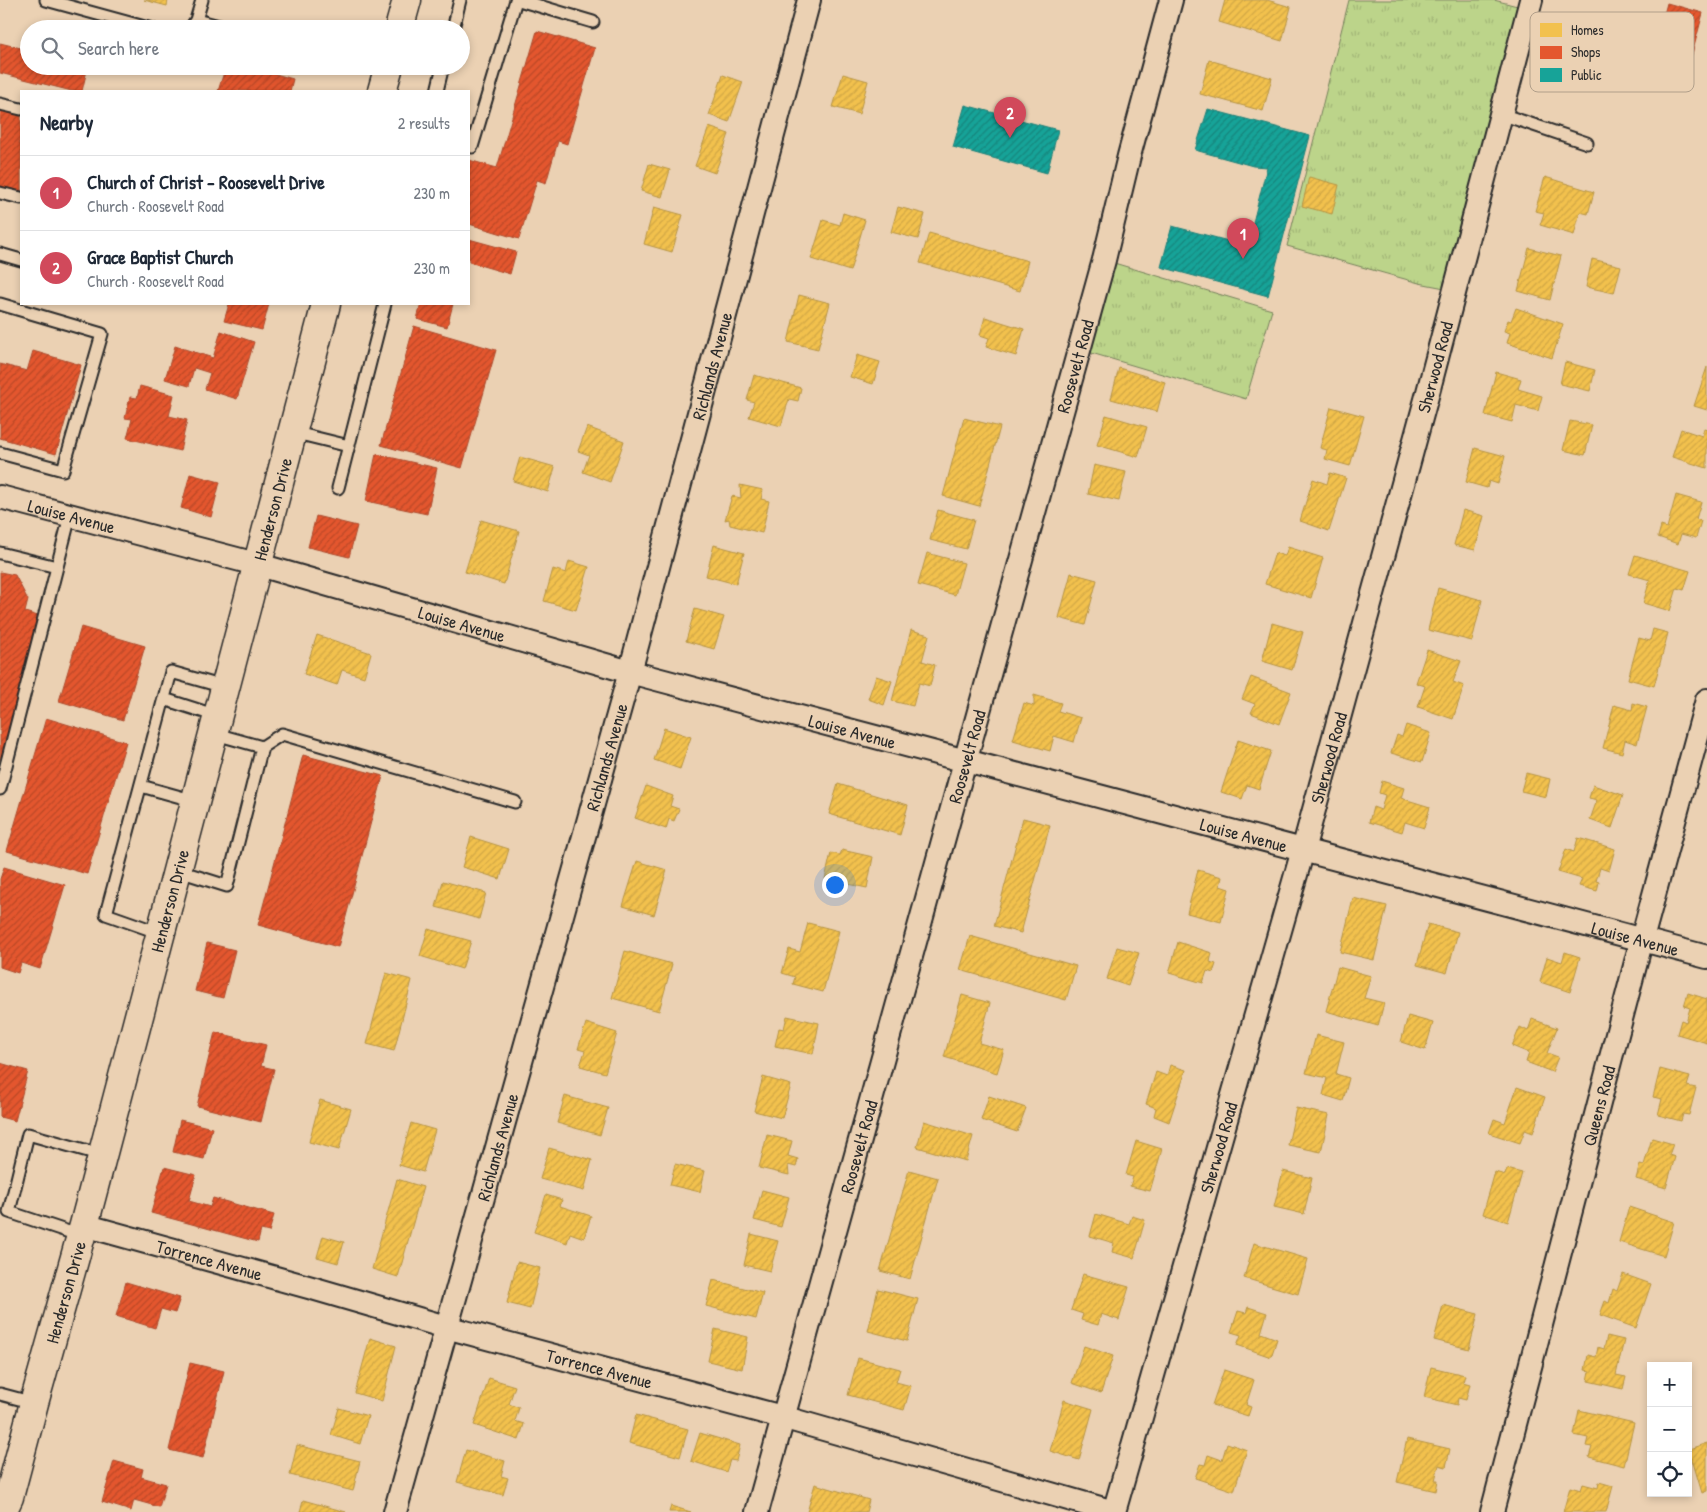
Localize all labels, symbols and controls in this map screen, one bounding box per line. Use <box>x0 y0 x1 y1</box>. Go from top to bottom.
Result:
legend <box>1530 12 1694 92</box>
search box <box>20 20 470 75</box>
text: Homes <box>1571 20 1604 39</box>
icon: search <box>38 34 66 62</box>
text: Search here <box>78 35 159 61</box>
text: Shops <box>1571 42 1600 62</box>
text: Public <box>1571 65 1602 84</box>
pin: 2 <box>994 97 1026 138</box>
text: Nearby <box>40 108 93 137</box>
text: 2 results <box>398 112 450 134</box>
text: Church of Christ - Roosevelt Drive <box>87 169 325 195</box>
text: 1 <box>53 182 59 204</box>
text: 230 m <box>414 182 450 204</box>
text: Church · Roosevelt Road <box>87 195 224 217</box>
pin: 1 <box>1227 218 1259 259</box>
text: Grace Baptist Church <box>87 244 233 270</box>
text: 2 <box>52 257 60 279</box>
text: 230 m <box>414 257 450 279</box>
text: Church · Roosevelt Road <box>87 270 224 292</box>
street label: Richlands Avenue <box>685 309 738 423</box>
street label: Roosevelt Road <box>1050 317 1099 416</box>
street label: Sherwood Road <box>1411 319 1459 416</box>
street label: Henderson Drive <box>247 455 298 563</box>
street label: Louise Avenue <box>25 492 118 539</box>
street label: Louise Avenue <box>416 599 508 648</box>
street label: Richlands Avenue <box>579 700 633 814</box>
street label: Louise Avenue <box>806 707 899 754</box>
street label: Roosevelt Road <box>942 707 991 806</box>
street label: Sherwood Road <box>1304 709 1353 806</box>
street label: Louise Avenue <box>1198 811 1290 858</box>
street label: Henderson Drive <box>144 847 195 955</box>
your location <box>822 872 848 898</box>
street label: Louise Avenue <box>1589 915 1682 962</box>
street label: Queens Road <box>1576 1063 1621 1149</box>
street label: Richlands Avenue <box>470 1090 524 1204</box>
street label: Roosevelt Road <box>833 1097 883 1196</box>
street label: Sherwood Road <box>1193 1099 1243 1196</box>
street label: Torrence Avenue <box>154 1233 265 1286</box>
street label: Henderson Drive <box>39 1238 91 1346</box>
street label: Torrence Avenue <box>544 1342 655 1394</box>
map controls <box>1647 1362 1692 1497</box>
button: + <box>1647 1362 1692 1407</box>
button: − <box>1647 1407 1692 1452</box>
button: locate <box>1647 1452 1692 1497</box>

